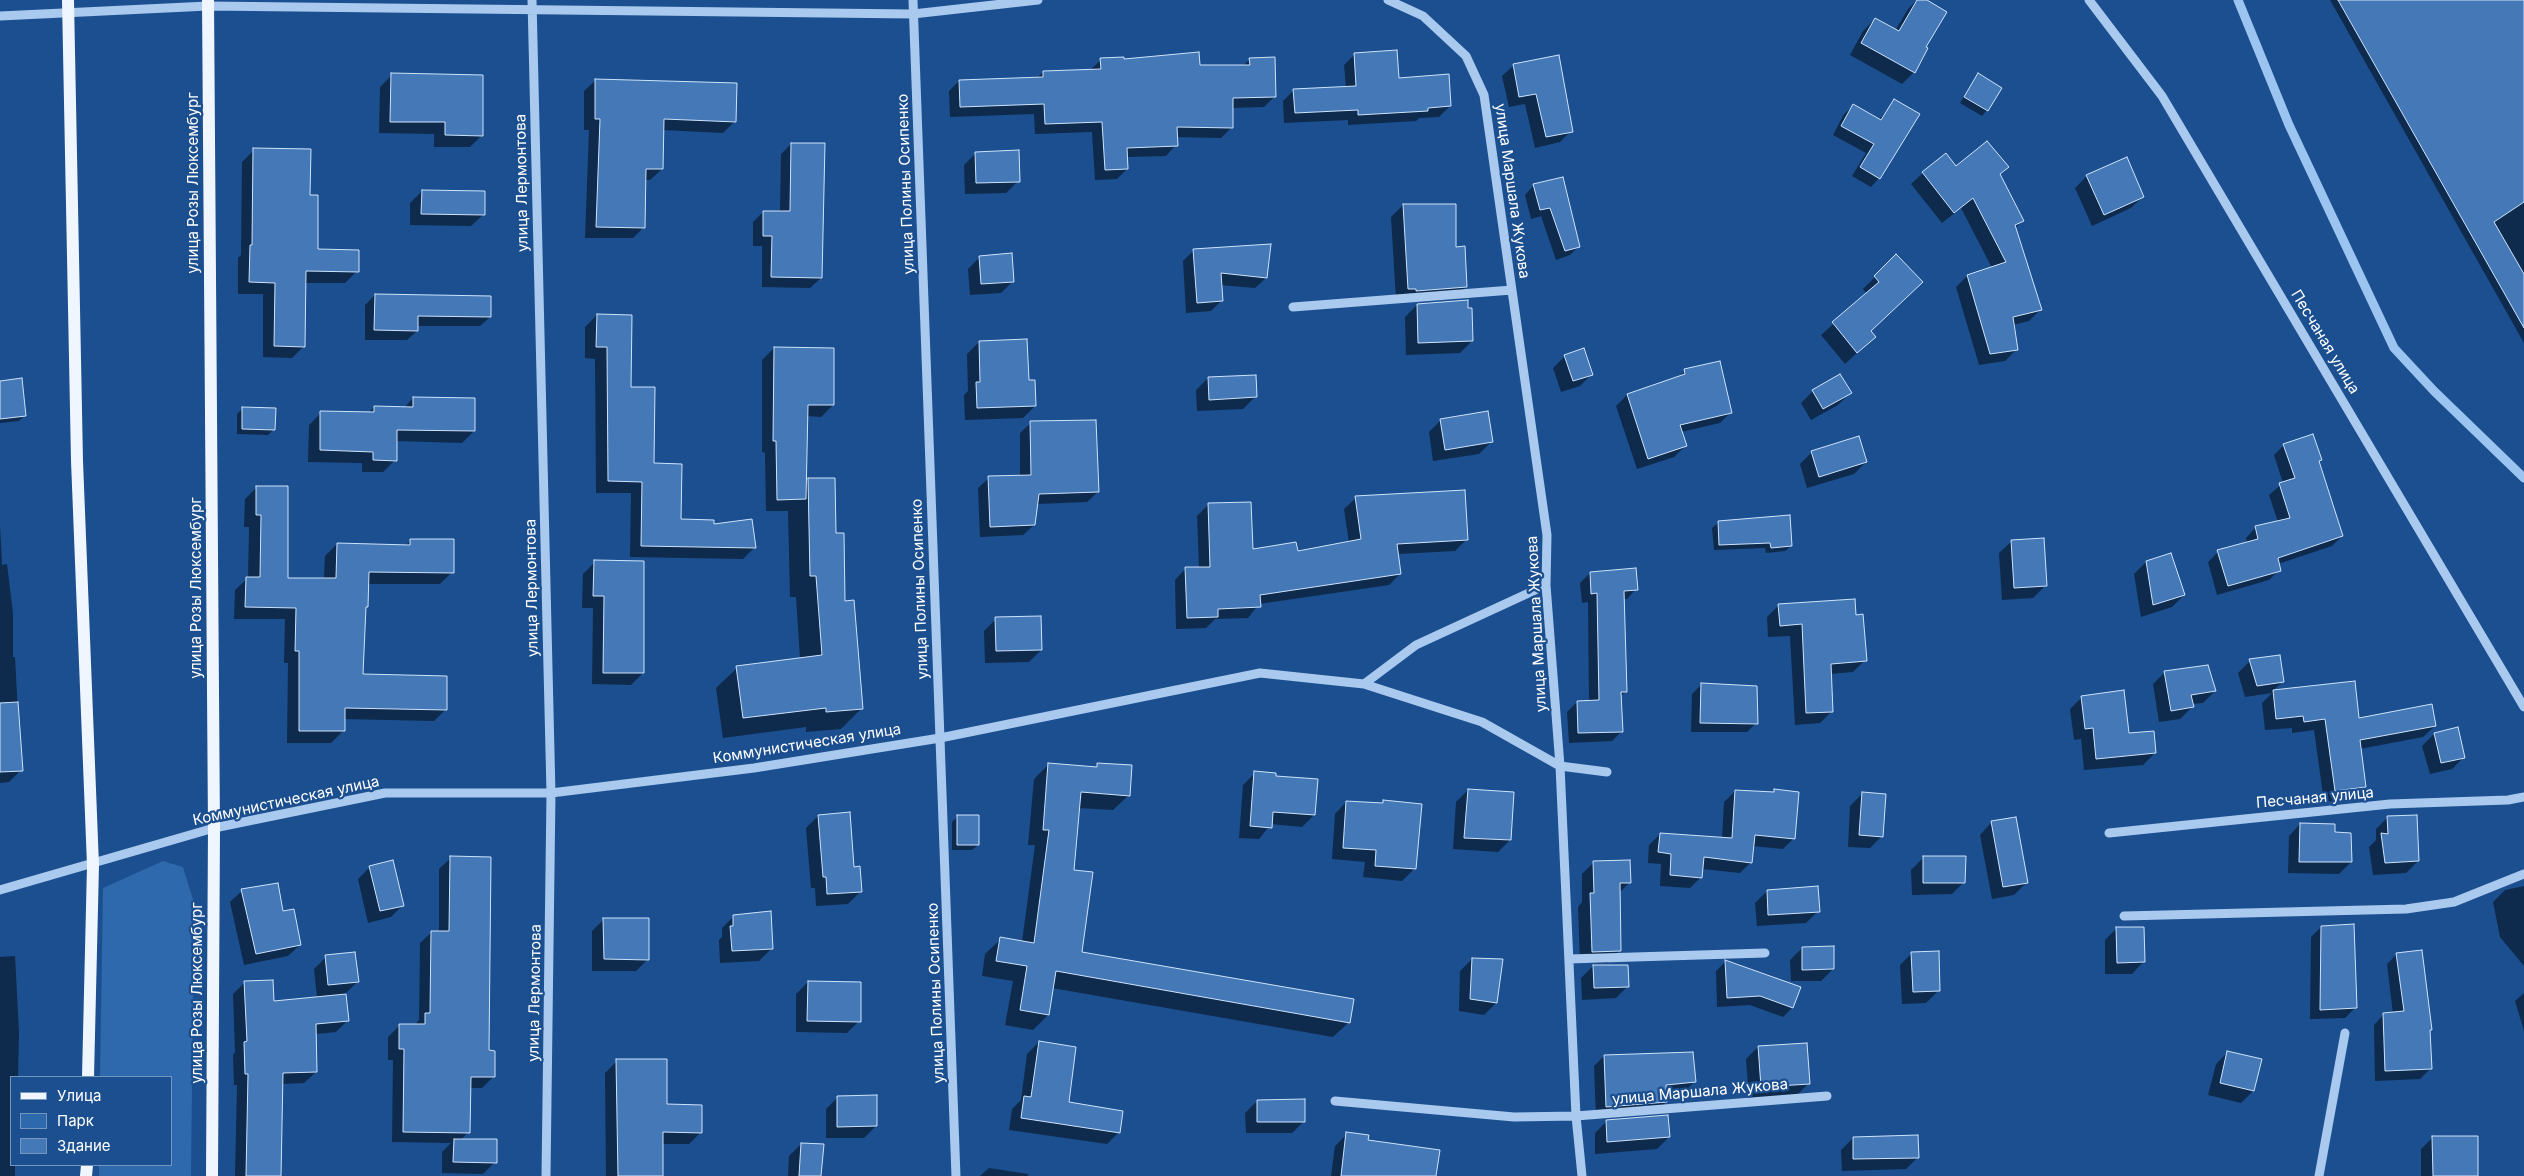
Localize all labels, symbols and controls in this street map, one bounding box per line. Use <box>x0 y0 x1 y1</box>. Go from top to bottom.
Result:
street label: улица Розы Люксембург <box>184 92 202 274</box>
street label: улица Полины Осипенко <box>894 93 918 275</box>
street label: улица Маршала Жукова <box>1491 102 1533 280</box>
street label: улица Лермонтова <box>512 114 532 252</box>
street label: Песчаная улица <box>2287 287 2363 397</box>
street label: улица Розы Люксембург <box>187 497 205 679</box>
street label: улица Полины Осипенко <box>908 498 932 680</box>
street label: улица Лермонтова <box>522 519 542 657</box>
street label: улица Маршала Жукова <box>1523 535 1551 713</box>
street label: Коммунистическая улица <box>712 720 902 768</box>
street label: Коммунистическая улица <box>191 772 381 830</box>
street label: Песчаная улица <box>2255 784 2375 812</box>
street label: улица Розы Люксембург <box>188 902 206 1084</box>
street label: улица Полины Осипенко <box>924 902 948 1084</box>
street label: улица Лермонтова <box>525 924 545 1062</box>
street label: улица Маршала Жукова <box>1611 1075 1789 1109</box>
legend <box>10 1076 172 1166</box>
text: Улица <box>57 1086 101 1105</box>
text: Парк <box>57 1111 94 1130</box>
text: Здание <box>57 1136 111 1155</box>

